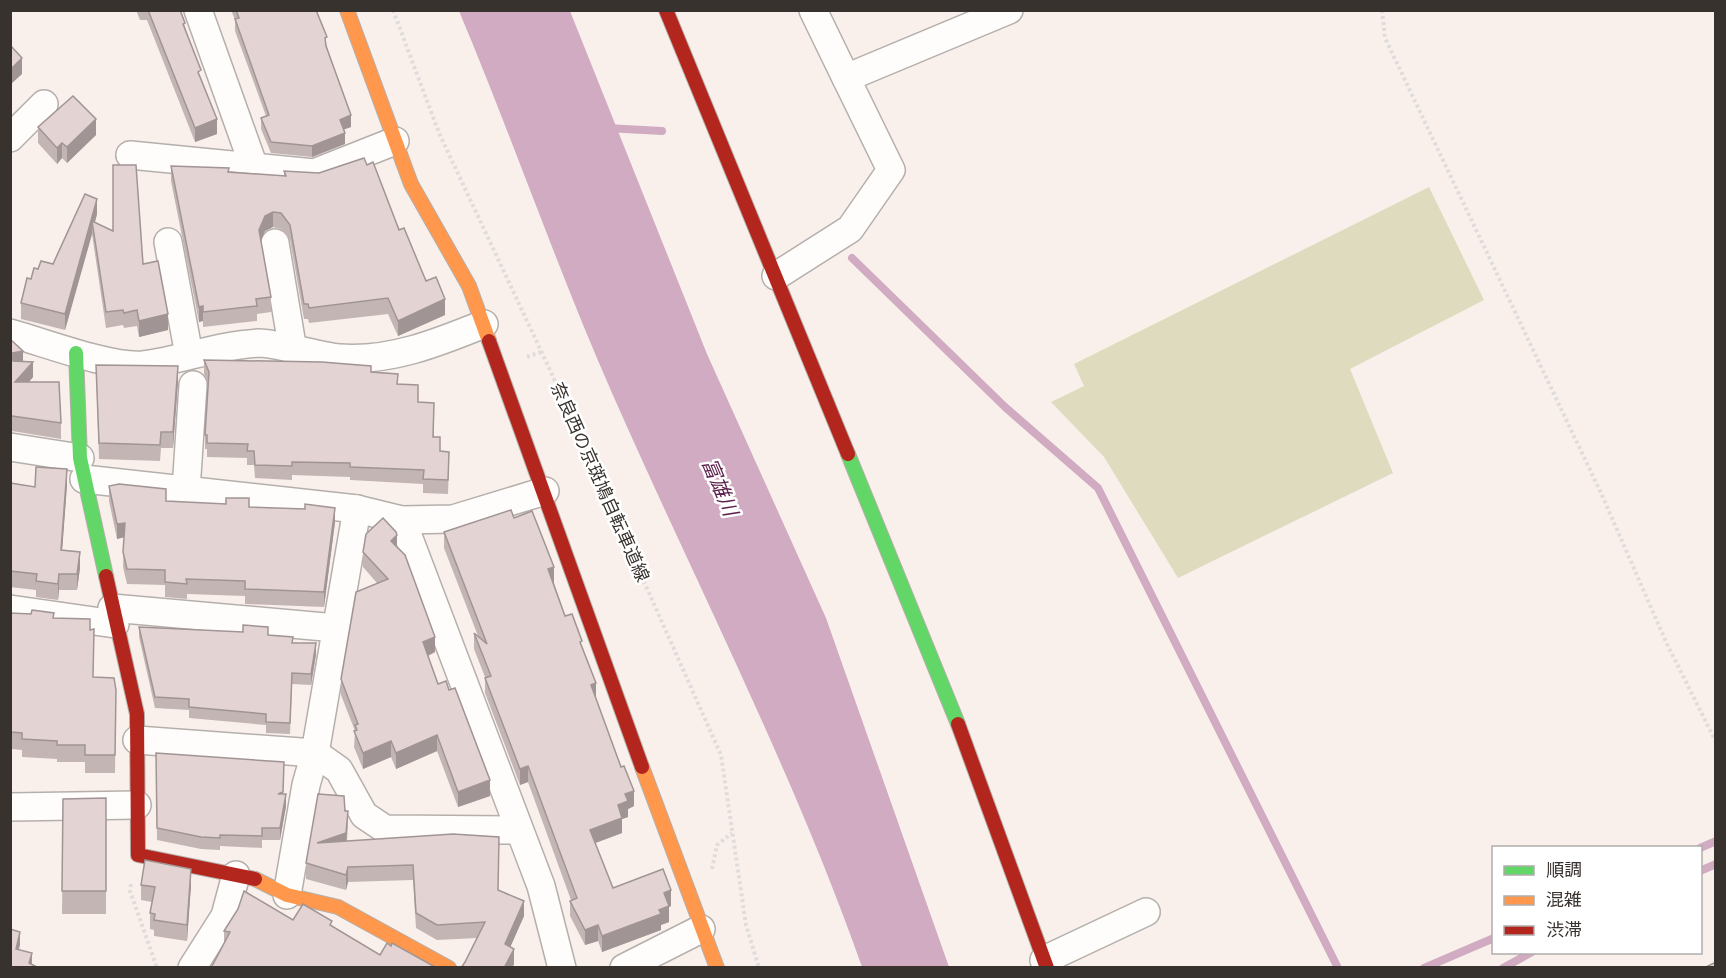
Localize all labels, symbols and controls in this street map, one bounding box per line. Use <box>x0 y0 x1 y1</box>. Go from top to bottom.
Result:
street label: 奈良西の京斑鳩自転車道線 <box>543 378 656 586</box>
water label: 富雄川 <box>694 454 745 523</box>
legend <box>1492 846 1702 954</box>
text: 順調 <box>1546 857 1582 884</box>
text: 混雑 <box>1546 887 1582 914</box>
text: 渋滞 <box>1546 917 1582 944</box>

